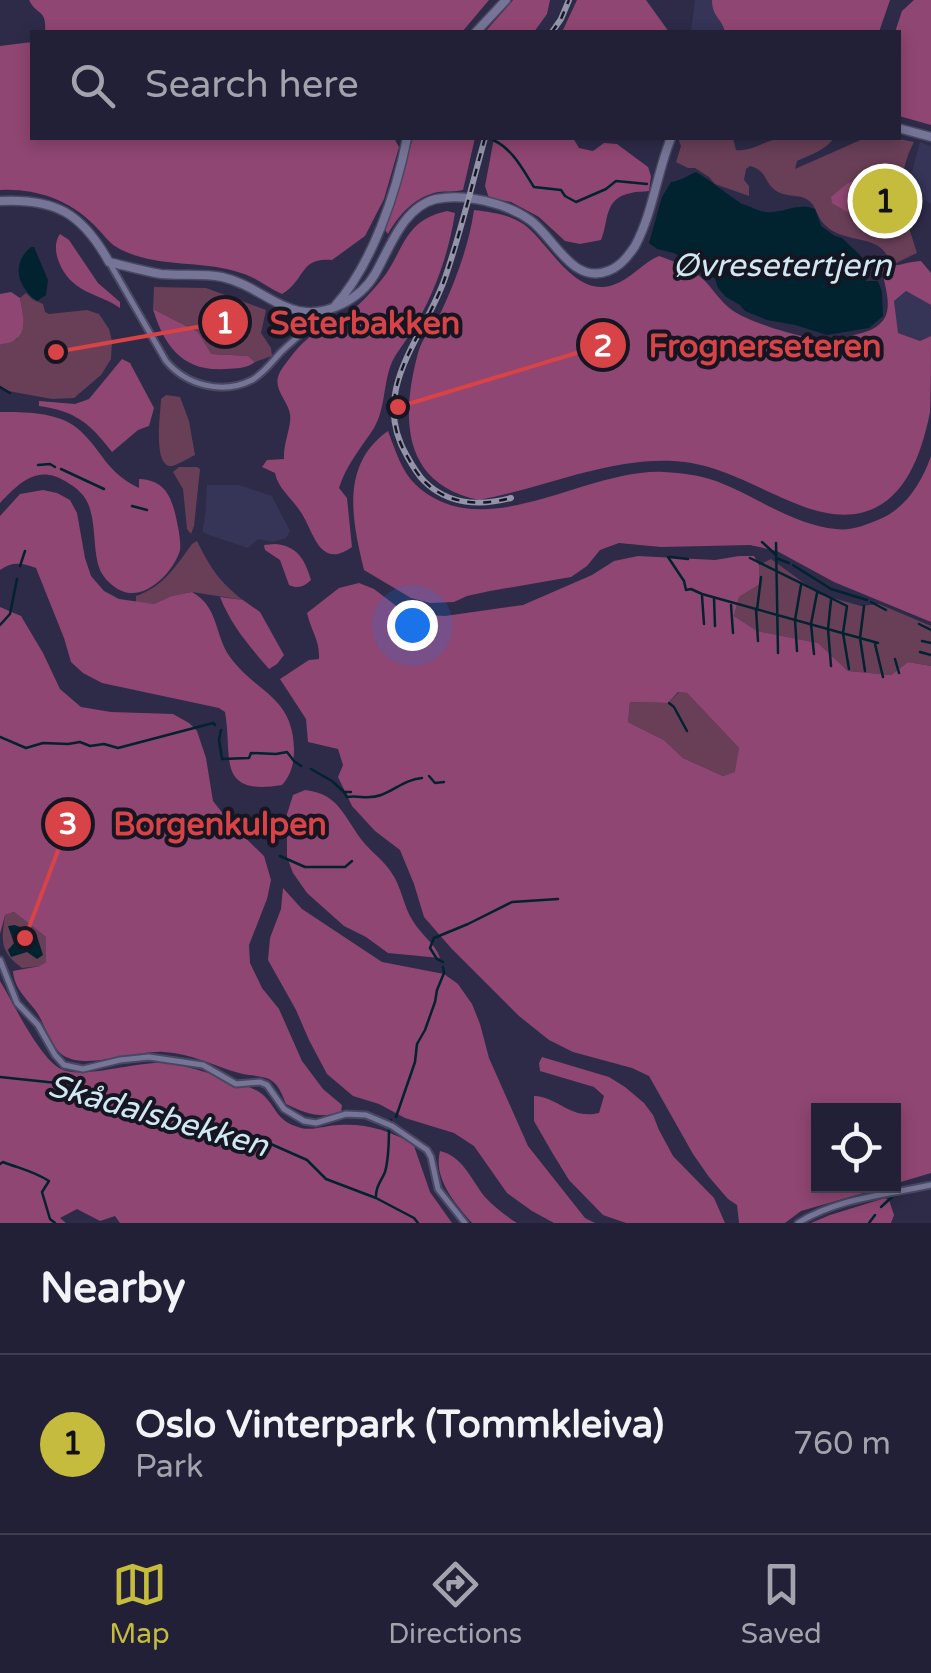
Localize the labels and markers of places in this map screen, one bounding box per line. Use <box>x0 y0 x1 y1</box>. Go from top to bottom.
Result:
pin: 1 <box>852 164 918 238</box>
callout: Seterbakken <box>200 291 481 353</box>
callout: Frognerseteren <box>578 314 901 376</box>
callout: Borgenkulpen <box>43 793 347 855</box>

